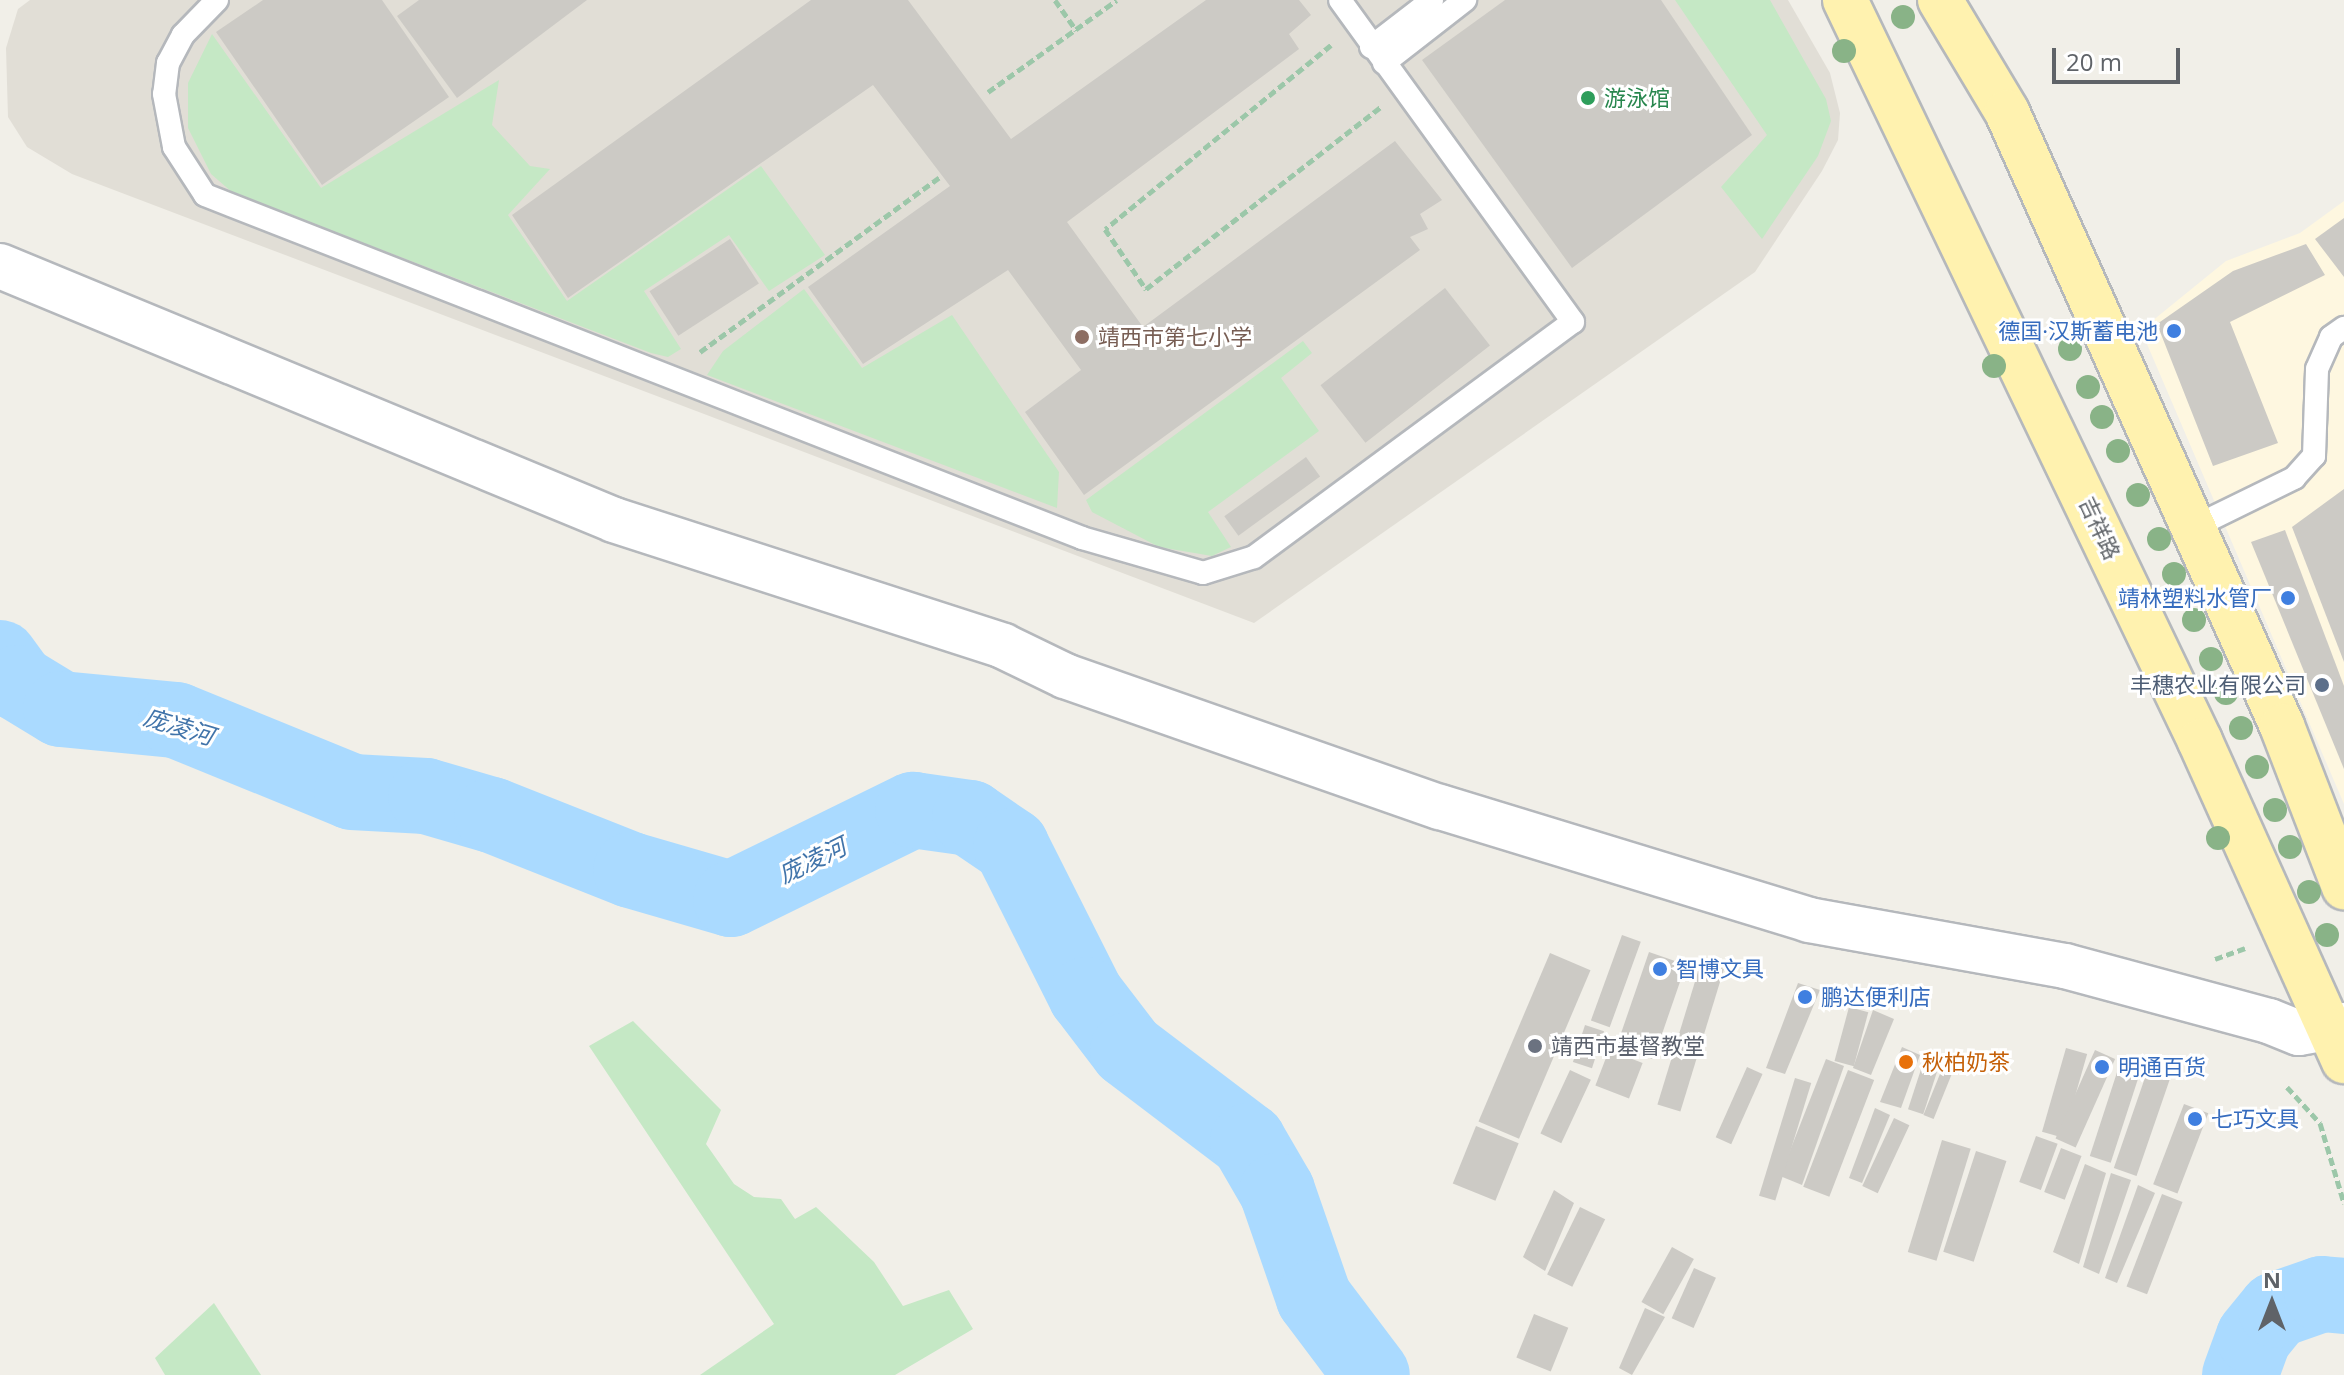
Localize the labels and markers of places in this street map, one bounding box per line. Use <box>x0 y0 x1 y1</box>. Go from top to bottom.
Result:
place label: 游泳馆 <box>1604 85 1670 111</box>
marker: 游泳馆 <box>1579 89 1597 107</box>
place label: 德国·汉斯蓄电池 <box>1998 318 2158 344</box>
marker: 德国·汉斯蓄电池 <box>2165 322 2183 340</box>
place label: 靖西市第七小学 <box>1098 324 1252 350</box>
marker: 靖西市第七小学 <box>1073 328 1091 346</box>
place label: 靖林塑料水管厂 <box>2118 585 2272 611</box>
marker: 靖林塑料水管厂 <box>2279 589 2297 607</box>
place label: 丰穗农业有限公司 <box>2130 672 2306 698</box>
marker: 丰穗农业有限公司 <box>2313 676 2331 694</box>
place label: 智博文具 <box>1676 956 1764 982</box>
marker: 智博文具 <box>1651 960 1669 978</box>
place label: 鹏达便利店 <box>1821 984 1931 1010</box>
marker: 鹏达便利店 <box>1796 988 1814 1006</box>
place label: 靖西市基督教堂 <box>1551 1033 1705 1059</box>
marker: 靖西市基督教堂 <box>1526 1037 1544 1055</box>
place label: 秋柏奶茶 <box>1922 1049 2010 1075</box>
marker: 秋柏奶茶 <box>1897 1053 1915 1071</box>
place label: 明通百货 <box>2118 1054 2206 1080</box>
marker: 明通百货 <box>2093 1058 2111 1076</box>
place label: 七巧文具 <box>2211 1106 2299 1132</box>
marker: 七巧文具 <box>2186 1110 2204 1128</box>

